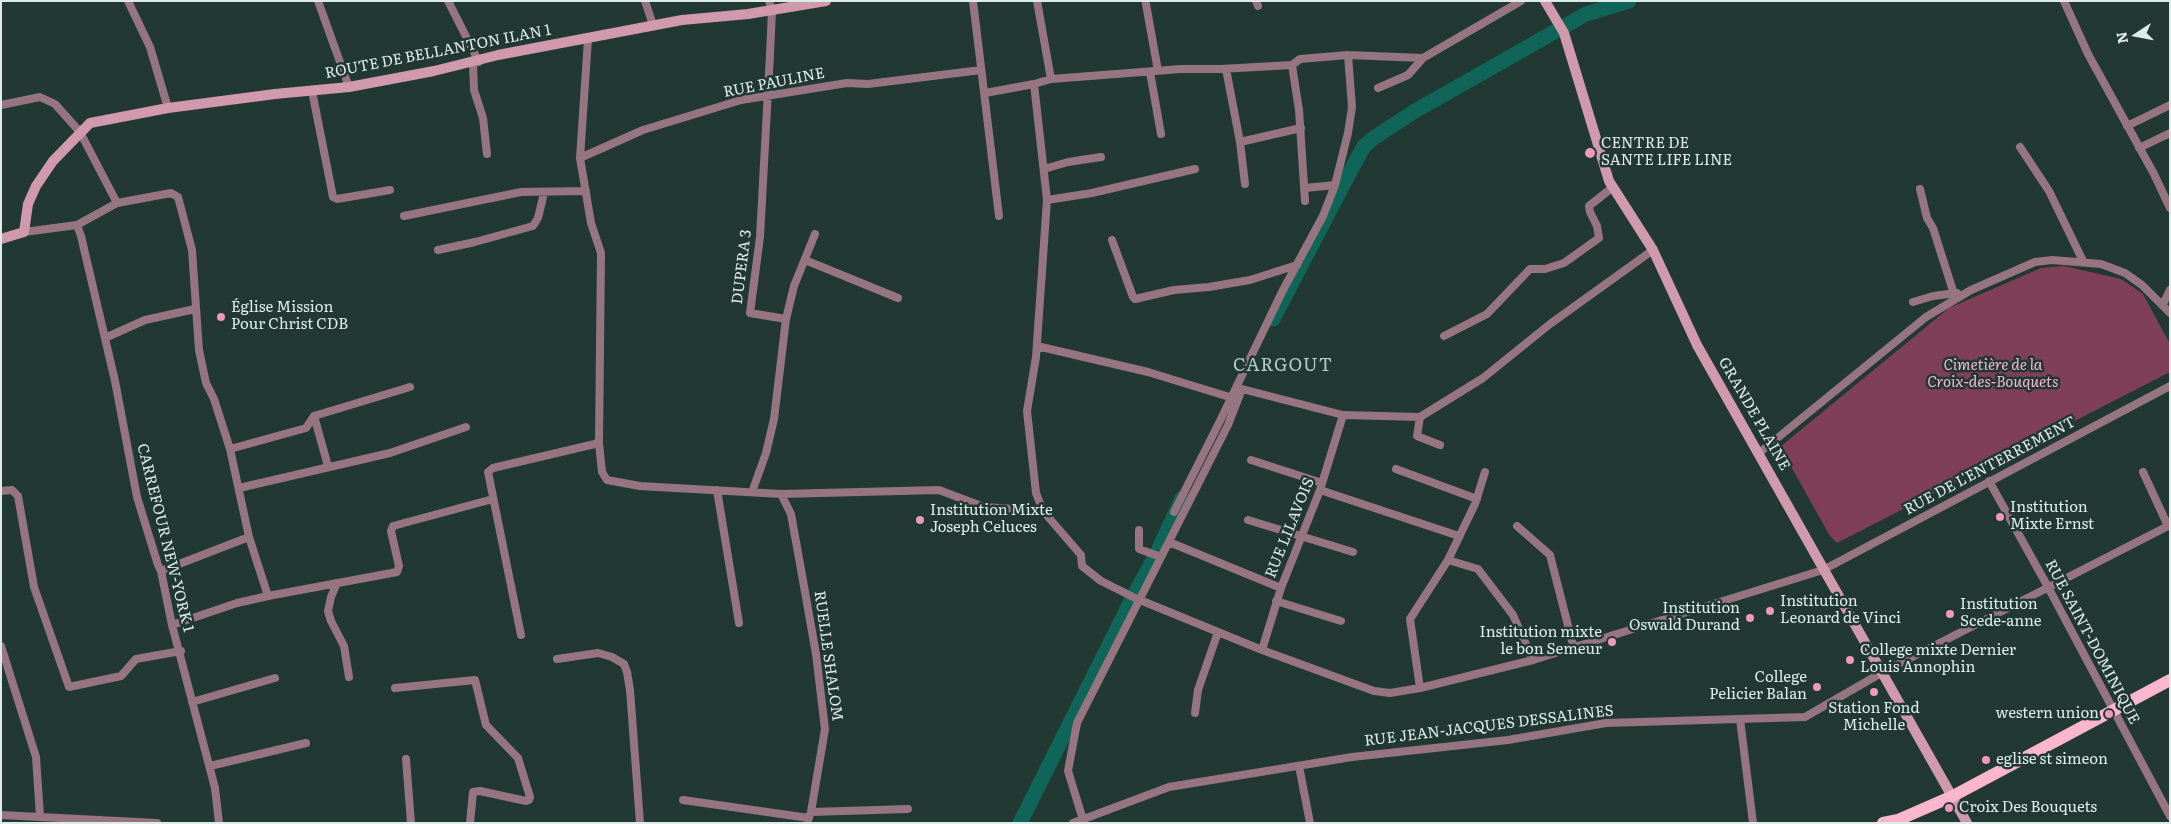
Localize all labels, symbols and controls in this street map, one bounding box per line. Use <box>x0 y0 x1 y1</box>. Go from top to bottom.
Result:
north arrow <box>2111 10 2161 60</box>
street label: ROUTE DE BELLANTON ILAN 1 <box>323 21 553 83</box>
text: N <box>2110 30 2132 46</box>
street label: RUE PAULINE <box>722 64 826 102</box>
place label: CENTRE DE SANTE LIFE LINE <box>1601 135 1732 170</box>
marker: CENTRE DE SANTE LIFE LINE <box>1583 146 1597 160</box>
street label: DUPERA 3 <box>728 229 756 305</box>
place label: Église Mission Pour Christ CDB <box>231 299 348 334</box>
marker: Église Mission Pour Christ CDB <box>215 311 227 323</box>
street label: GRANDE PLAINE <box>1714 354 1794 474</box>
district label: CARGOUT <box>1232 355 1334 377</box>
park label: Cimetière de la Croix-des-Bouquets <box>1927 357 2059 392</box>
street label: RUE DE L'ENTERREMENT <box>1901 413 2079 519</box>
street label: CARREFOUR NEW-YORK 1 <box>133 442 197 634</box>
street label: RUE LILAVOIS <box>1262 475 1318 581</box>
place label: Institution Mixte Ernst <box>2010 499 2094 534</box>
place label: Institution Mixte Joseph Celuces <box>930 502 1053 537</box>
marker: Institution Mixte Ernst <box>1994 511 2006 523</box>
marker: Institution Mixte Joseph Celuces <box>914 514 926 526</box>
street label: RUE SAINT-DOMINIQUE <box>2041 557 2143 727</box>
street label: RUELLE SHALOM <box>810 590 846 722</box>
place label: Institution Leonard de Vinci <box>1780 593 1901 628</box>
place label: Institution Scede-anne <box>1960 596 2042 631</box>
place label: Institution Oswald Durand <box>1629 600 1740 635</box>
marker: Institution Leonard de Vinci <box>1764 605 1776 617</box>
marker: Institution Scede-anne <box>1944 608 1956 620</box>
marker: Institution Oswald Durand <box>1744 612 1756 624</box>
place label: Institution mixte le bon Semeur <box>1480 624 1602 659</box>
marker: Institution mixte le bon Semeur <box>1606 636 1618 648</box>
place label: College mixte Dernier Louis Annophin <box>1860 642 2016 677</box>
marker: College mixte Dernier Louis Annophin <box>1844 654 1856 666</box>
place label: College Pelicier Balan <box>1709 669 1807 704</box>
marker: College Pelicier Balan <box>1811 681 1823 693</box>
marker: Station Fond Michelle <box>1868 686 1880 698</box>
place label: Station Fond Michelle <box>1828 700 1920 735</box>
street label: RUE JEAN-JACQUES DESSALINES <box>1363 702 1615 750</box>
place label: western union <box>1995 705 2099 723</box>
marker: western union <box>2103 708 2115 720</box>
place label: eglise st simeon <box>1996 751 2108 769</box>
marker: eglise st simeon <box>1980 754 1992 766</box>
place label: Croix Des Bouquets <box>1959 799 2097 817</box>
marker: Croix Des Bouquets <box>1943 802 1955 814</box>

